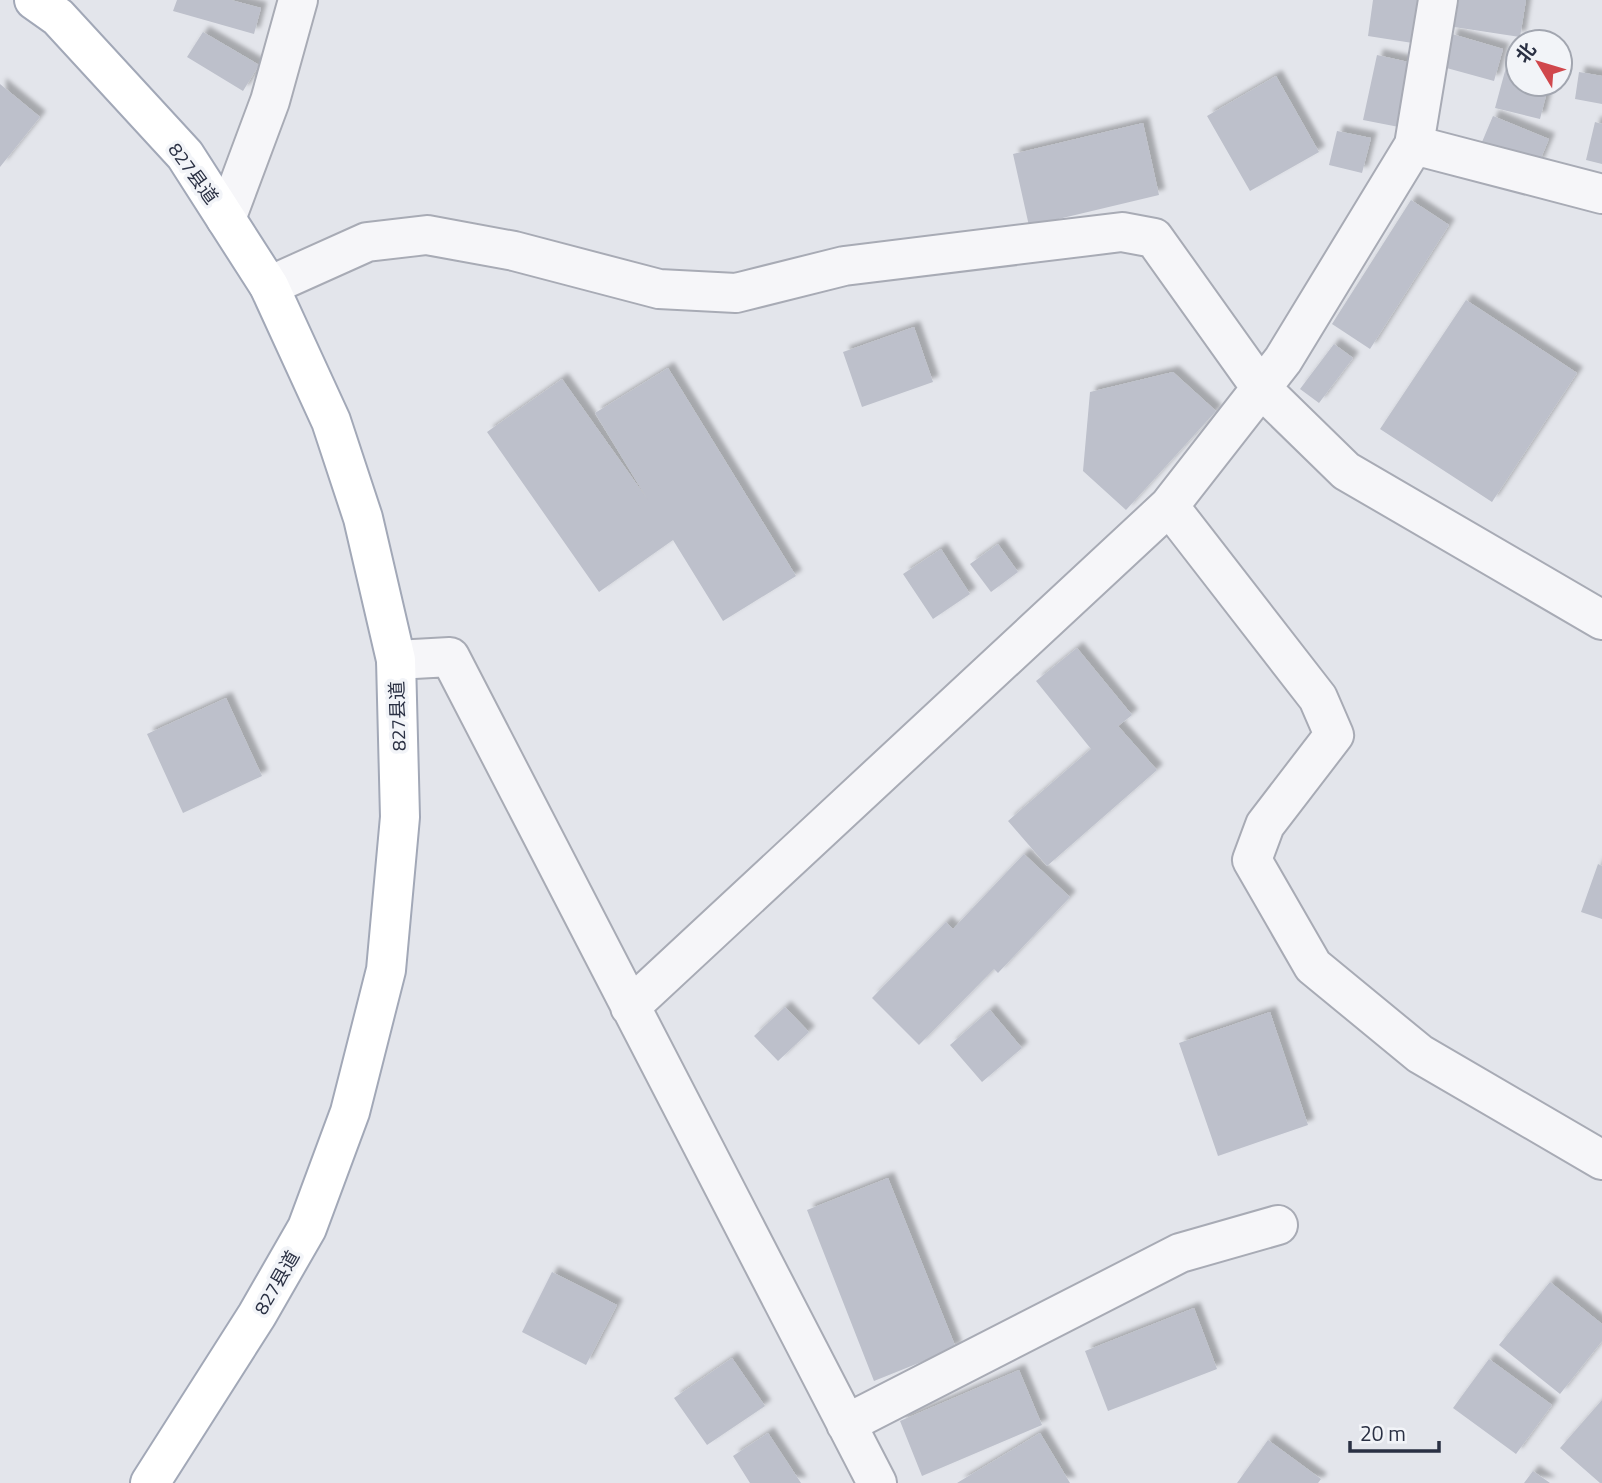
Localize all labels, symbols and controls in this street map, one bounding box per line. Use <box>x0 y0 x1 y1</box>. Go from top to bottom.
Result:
north arrow <box>1504 28 1574 98</box>
text: 北 <box>1508 36 1542 69</box>
street label: 827县道 <box>162 136 226 210</box>
street label: 827县道 <box>381 681 413 751</box>
street label: 827县道 <box>246 1244 306 1320</box>
scale bar <box>1350 1410 1439 1454</box>
text: 20 m <box>1360 1417 1406 1449</box>

